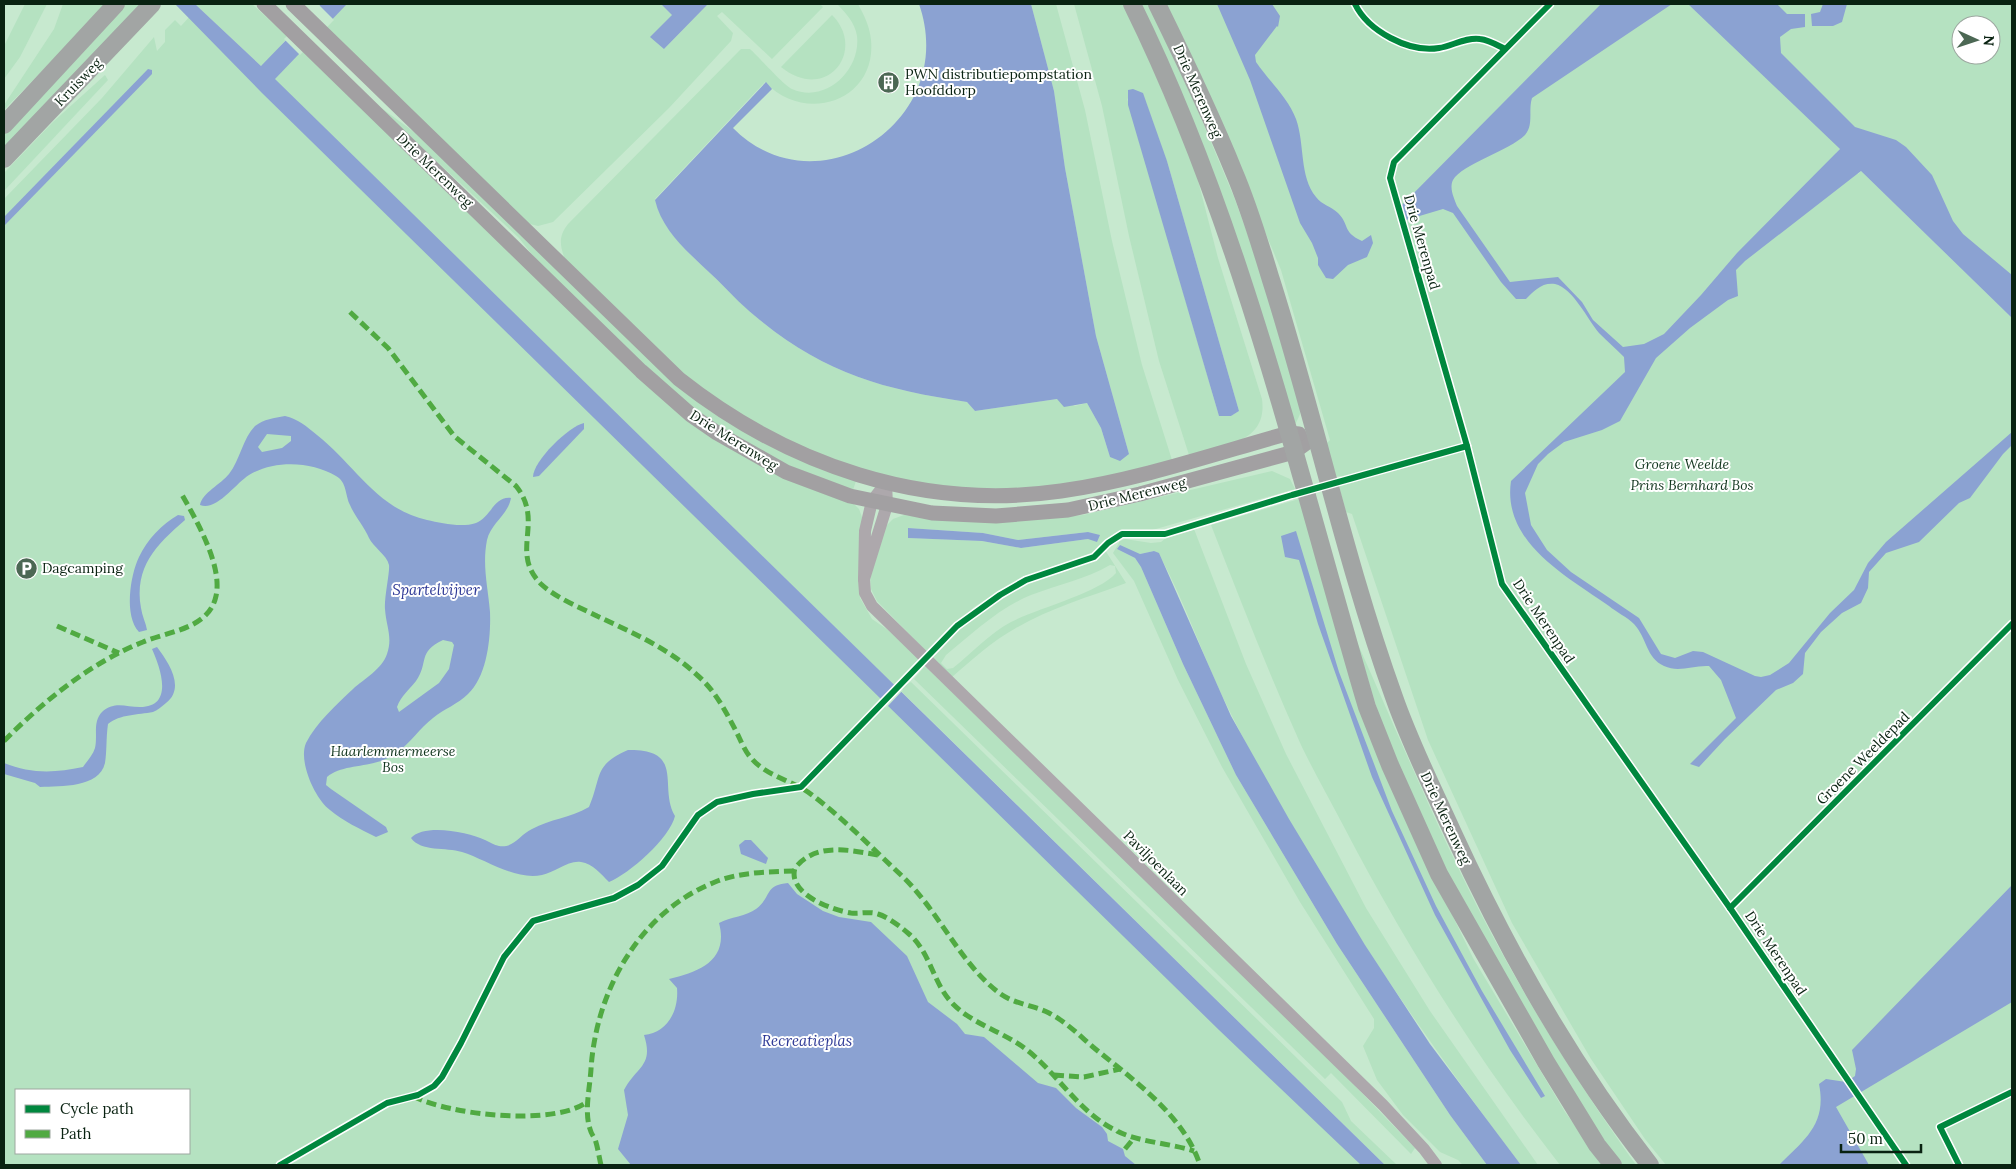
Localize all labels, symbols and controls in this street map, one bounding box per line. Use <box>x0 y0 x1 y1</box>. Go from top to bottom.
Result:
north arrow <box>1951 15 2001 65</box>
text: N <box>1980 35 1998 47</box>
street label: Drie Merenweg <box>1169 42 1227 141</box>
street label: Kruisweg <box>50 54 106 110</box>
place label: PWN distributiepompstation Hoofddorp <box>905 65 1092 99</box>
building icon: PWN distributiepompstation Hoofddorp <box>877 70 901 94</box>
street label: Drie Merenweg <box>393 129 477 211</box>
street label: Drie Merenpad <box>1400 192 1444 292</box>
street label: Drie Merenweg <box>687 406 781 474</box>
park label: Groene Weelde <box>1635 455 1730 473</box>
street label: Drie Merenweg <box>1086 473 1188 515</box>
park label: Prins Bernhard Bos <box>1630 476 1754 494</box>
parking icon: Dagcamping <box>14 556 38 580</box>
place label: Dagcamping <box>42 559 123 577</box>
street label: Drie Merenpad <box>1509 575 1579 667</box>
water label: Spartelvijver <box>392 580 480 599</box>
street label: Groene Weeldepad <box>1813 708 1913 808</box>
park label: Haarlemmermeerse Bos <box>330 742 456 776</box>
street label: Drie Merenweg <box>1417 769 1475 867</box>
street label: Paviljoenlaan <box>1120 827 1193 900</box>
street label: Drie Merenpad <box>1741 907 1811 999</box>
water label: Recreatieplas <box>762 1031 852 1050</box>
legend <box>15 1089 190 1154</box>
text: Cycle path <box>60 1099 134 1118</box>
scale bar <box>1841 1122 1921 1154</box>
text: Path <box>60 1124 91 1143</box>
text: 50 m <box>1848 1129 1883 1148</box>

